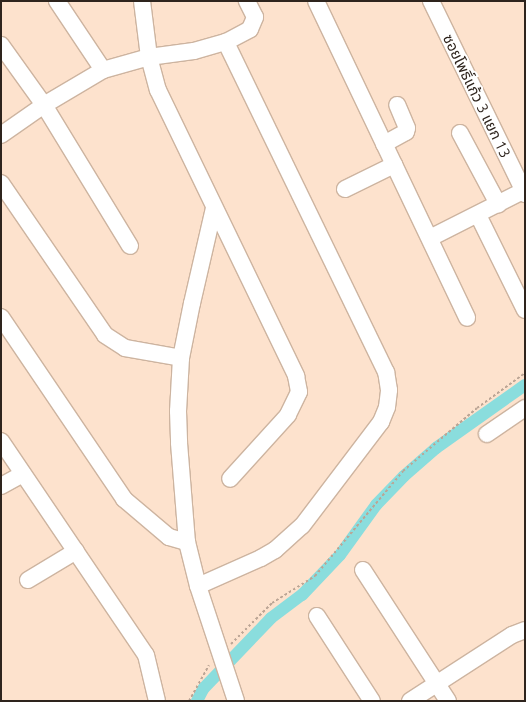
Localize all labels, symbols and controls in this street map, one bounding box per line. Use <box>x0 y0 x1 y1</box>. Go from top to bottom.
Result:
street label: ซอยโพธิ์แก้ว 3 แยก 13 <box>439 31 515 161</box>

